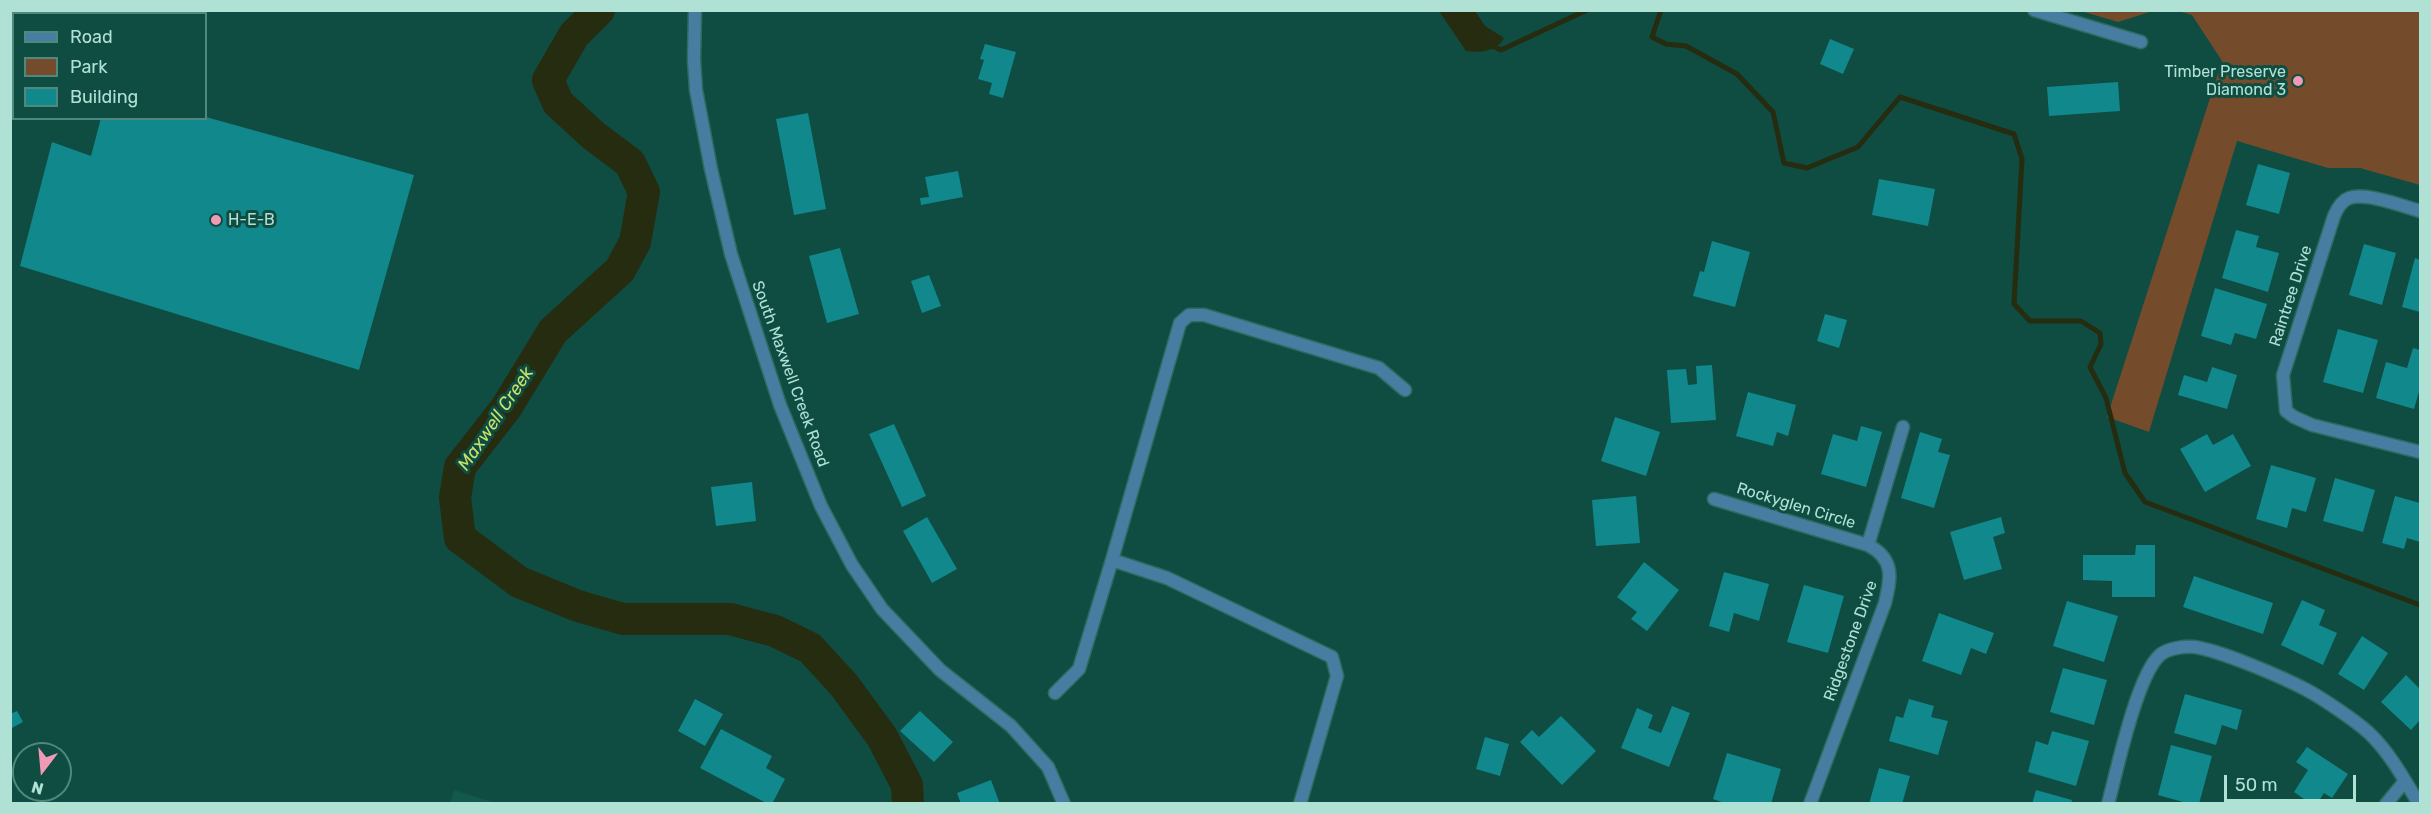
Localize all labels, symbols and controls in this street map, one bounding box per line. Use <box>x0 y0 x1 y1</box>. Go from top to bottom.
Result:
legend <box>12 12 207 120</box>
text: Road <box>70 26 113 48</box>
text: Park <box>70 56 107 78</box>
place label: Timber Preserve Diamond 3 <box>2164 62 2286 100</box>
marker: Timber Preserve Diamond 3 <box>2291 74 2305 88</box>
text: Building <box>70 86 138 108</box>
place label: H-E-B <box>228 210 275 230</box>
marker: H-E-B <box>209 213 223 227</box>
street label: Raintree Drive <box>2266 243 2316 349</box>
street label: South Maxwell Creek Road <box>747 278 833 470</box>
water label: Maxwell Creek <box>453 363 539 475</box>
street label: Rockyglen Circle <box>1734 479 1858 533</box>
street label: Ridgestone Drive <box>1820 578 1882 704</box>
north arrow <box>12 742 72 802</box>
scale bar <box>2227 763 2359 801</box>
text: 50 m <box>2235 774 2278 796</box>
text: N <box>29 777 46 799</box>

